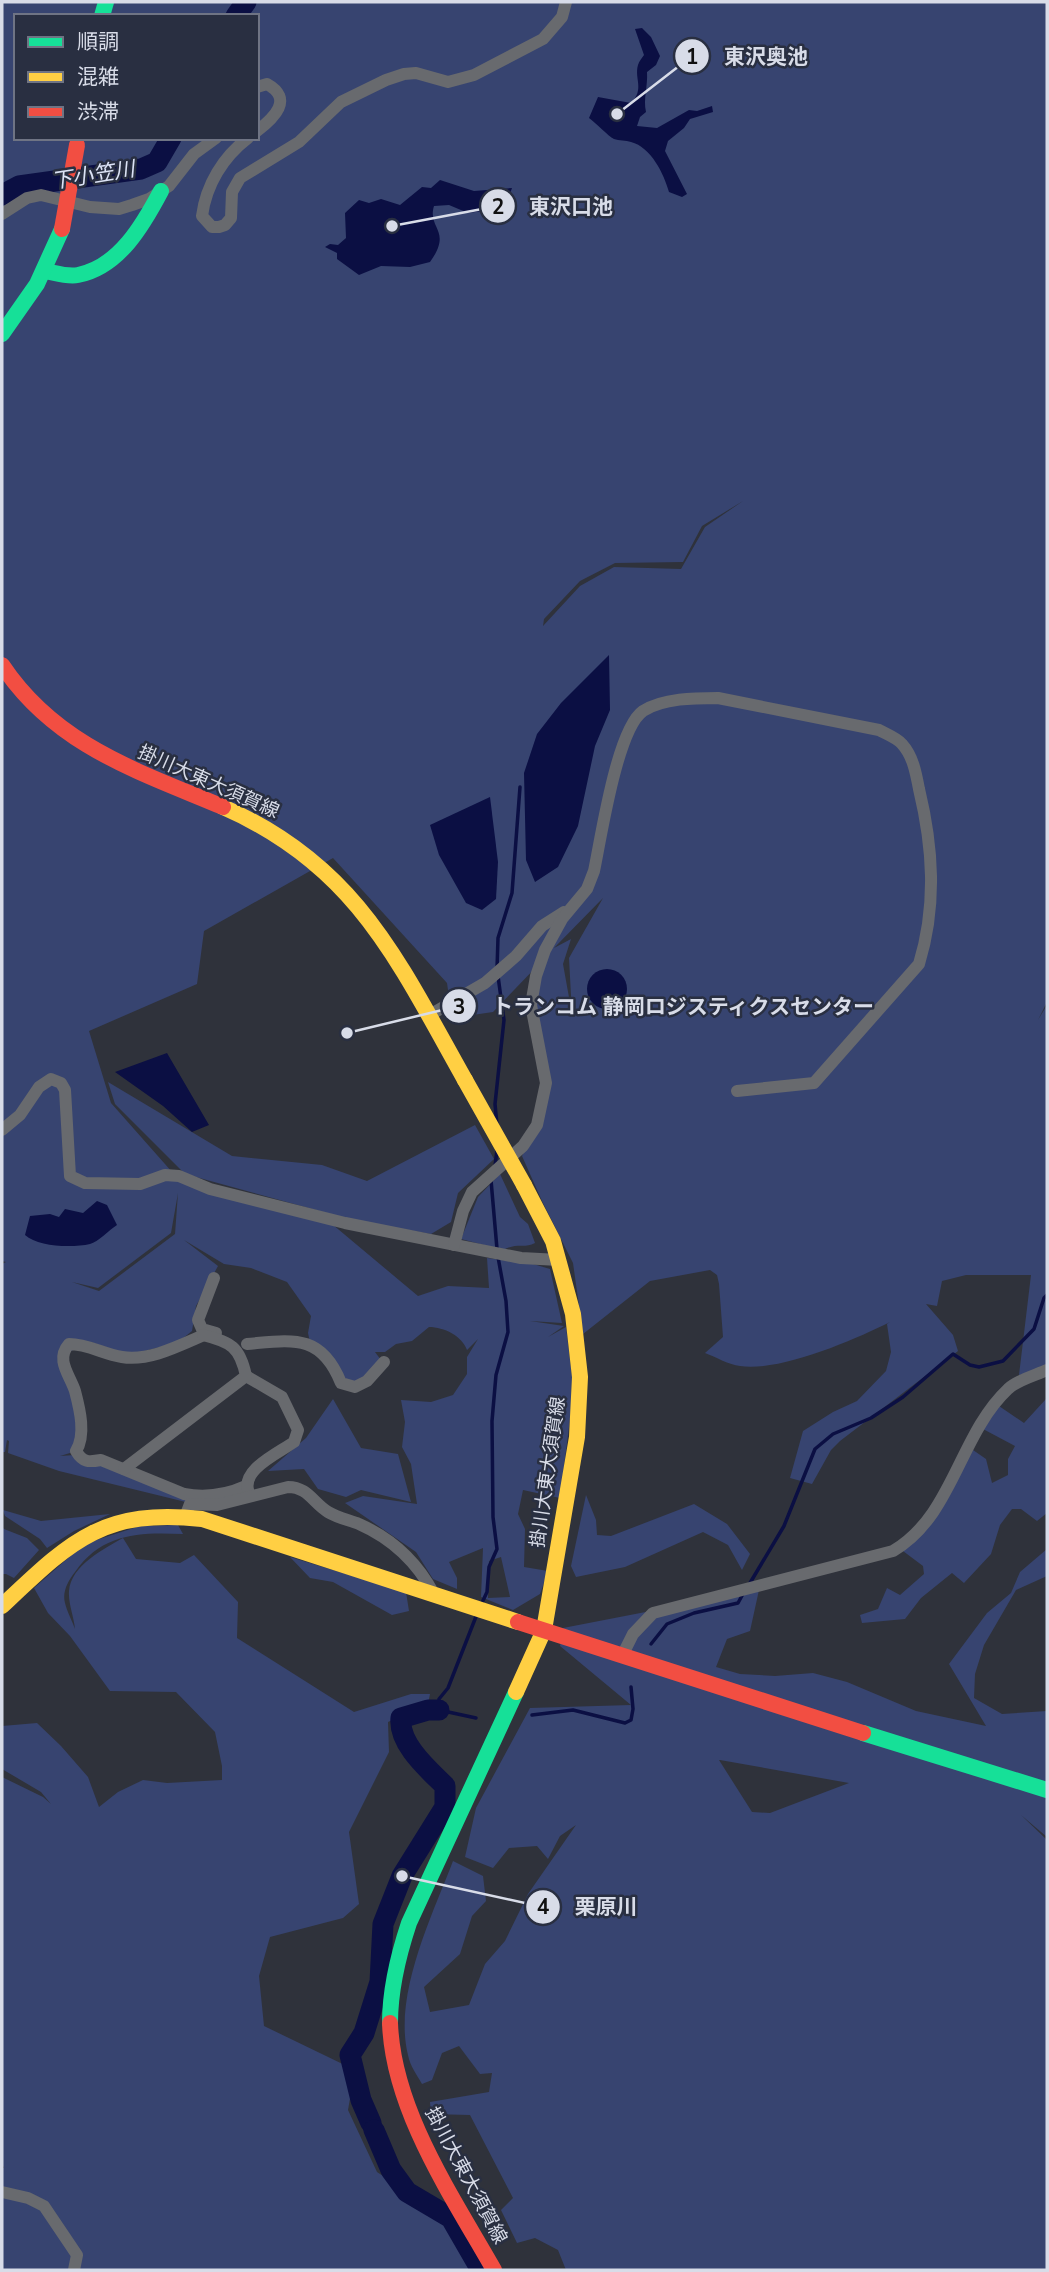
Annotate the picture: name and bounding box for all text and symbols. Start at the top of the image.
legend [14,14,259,140]
text: 順調 [77,28,119,56]
callout: 東沢奥池 [675,35,822,77]
text: 1 [686,43,698,71]
text: 東沢奥池 [724,43,808,71]
text: 混雑 [77,63,119,91]
text: 渋滞 [77,98,119,126]
water label: 下小笠川 [49,154,139,195]
callout: 東沢口池 [480,185,627,227]
text: 2 [492,193,504,221]
text: 東沢口池 [529,193,613,221]
street label: 掛川大東大須賀線 [134,739,283,825]
callout: トランコム 静岡ロジスティクスセンター [442,985,888,1027]
text: 3 [453,993,465,1021]
text: トランコム 静岡ロジスティクスセンター [492,993,874,1021]
street label: 掛川大東大須賀線 [525,1395,571,1549]
callout: 栗原川 [526,1886,652,1928]
text: 4 [537,1893,550,1921]
text: 栗原川 [575,1893,638,1921]
street label: 掛川大東大須賀線 [419,2102,513,2249]

